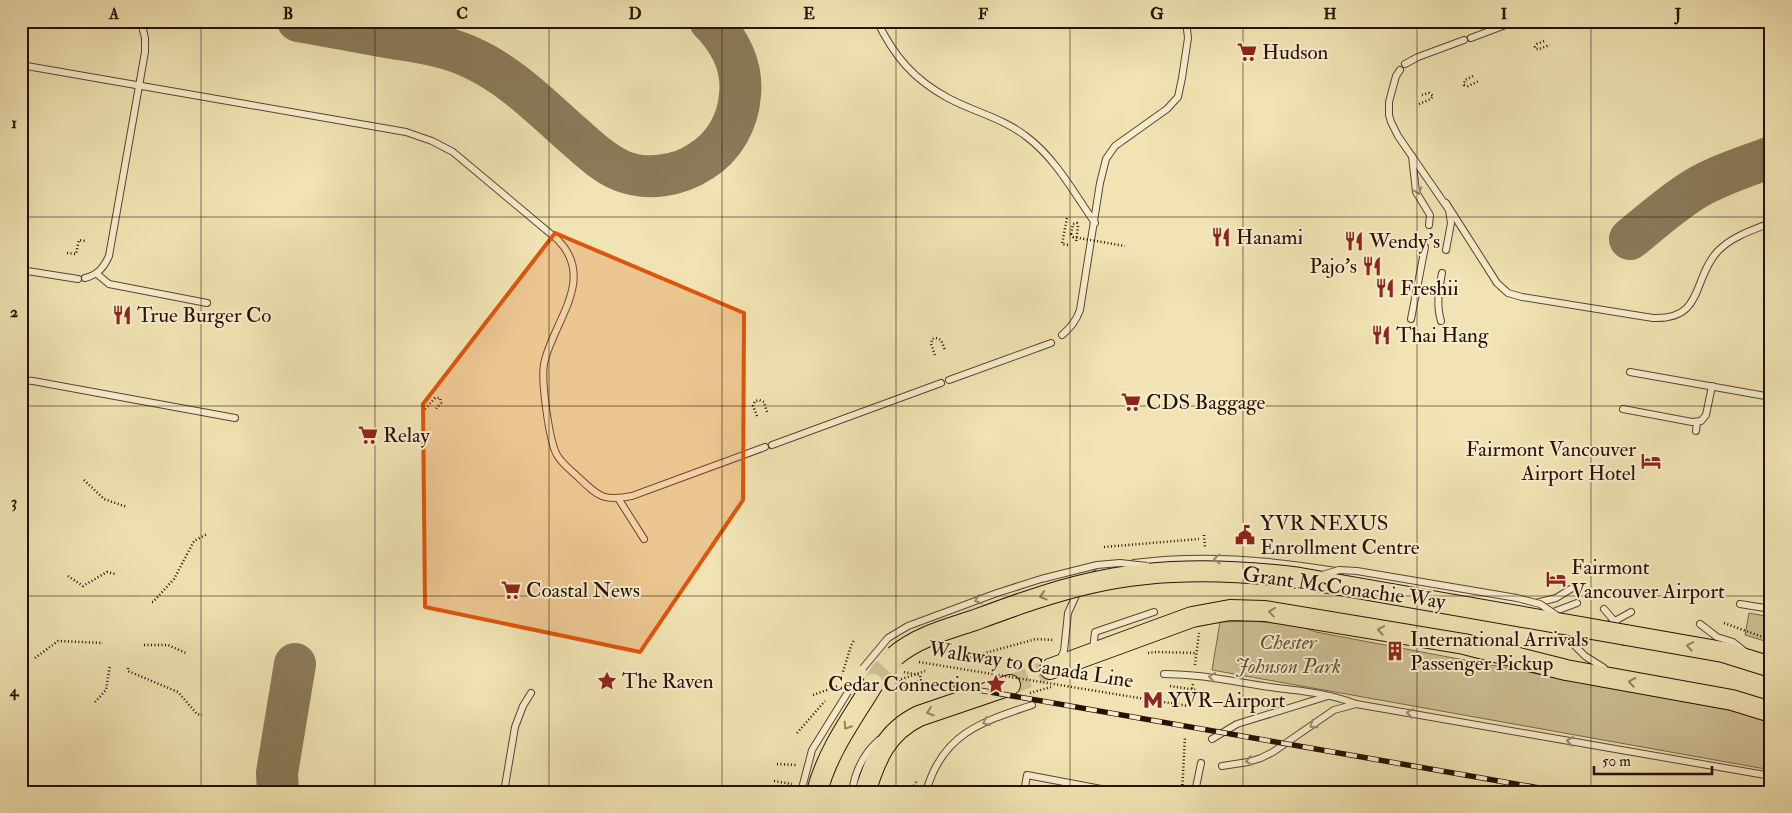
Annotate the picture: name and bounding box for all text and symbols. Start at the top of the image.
text: A [108,4,120,24]
text: B [283,4,293,24]
text: C [456,4,468,24]
text: D [628,4,642,24]
text: E [803,4,815,24]
text: F [978,4,988,24]
text: G [1150,4,1164,24]
text: H [1323,4,1337,24]
text: I [1501,4,1508,24]
text: J [1674,4,1682,25]
place label: Hudson [1262,39,1329,66]
supermarket icon: Hudson [1236,41,1258,63]
text: 1 [11,113,17,133]
one-way arrow [1412,186,1422,195]
place label: Hanami [1236,224,1304,251]
restaurant icon: Hanami [1210,226,1232,248]
place label: Wendy's [1368,228,1440,255]
restaurant icon: Wendy's [1343,230,1365,252]
place label: Pajo’s [1309,253,1357,280]
restaurant icon: Pajo’s [1361,255,1383,277]
place label: Freshii [1400,275,1459,302]
restaurant icon: Freshii [1374,277,1396,299]
text: 2 [10,302,18,322]
place label: True Burger Co [137,302,271,329]
restaurant icon: True Burger Co [111,304,133,326]
place label: Thai Hang [1396,322,1489,349]
restaurant icon: Thai Hang [1370,324,1392,346]
place label: CDS Baggage [1146,389,1266,416]
supermarket icon: CDS Baggage [1120,391,1142,413]
place label: Relay [383,422,430,449]
supermarket icon: Relay [357,424,379,446]
place label: Fairmont Vancouver Airport Hotel [1466,436,1637,487]
hotel icon: Fairmont Vancouver Airport Hotel [1640,450,1662,472]
text: 3 [11,492,17,512]
place label: YVR NEXUS Enrollment Centre [1260,510,1420,561]
public building icon: YVR NEXUS Enrollment Centre [1234,524,1256,546]
one-way arrow [1213,554,1221,564]
place label: Fairmont Vancouver Airport [1571,554,1725,605]
street label: Grant McConachie Way [1241,560,1448,616]
hotel icon: Fairmont Vancouver Airport [1545,568,1567,590]
place label: Coastal News [526,577,640,604]
supermarket icon: Coastal News [500,579,522,601]
one-way arrow [1039,591,1048,601]
one-way arrow [974,594,983,604]
one-way arrow [1268,607,1276,618]
one-way arrow [1377,625,1386,635]
place label: International Arrivals Passenger Pickup [1410,626,1588,677]
park label: Chester Johnson Park [1235,629,1341,680]
street label: Walkway to Canada Line [926,635,1135,695]
building icon: International Arrivals Passenger Pickup [1384,640,1406,662]
one-way arrow [1685,642,1694,652]
place label: The Raven [622,668,714,695]
place icon: The Raven [596,670,618,692]
place label: Cedar Connection [828,671,981,698]
one-way arrow [1207,672,1215,683]
place icon: Cedar Connection [985,673,1007,695]
one-way arrow [1628,677,1637,688]
text: 4 [9,681,20,701]
place label: YVR–Airport [1168,687,1286,714]
metro station icon: YVR–Airport [1142,689,1164,711]
one-way arrow [927,706,935,716]
one-way arrow [1405,709,1414,719]
one-way arrow [982,715,991,726]
one-way arrow [1310,718,1319,728]
one-way arrow [844,720,854,729]
one-way arrow [1565,737,1574,747]
scale bar [1594,743,1712,775]
text: 50 m [1602,752,1631,771]
one-way arrow [1244,755,1253,766]

